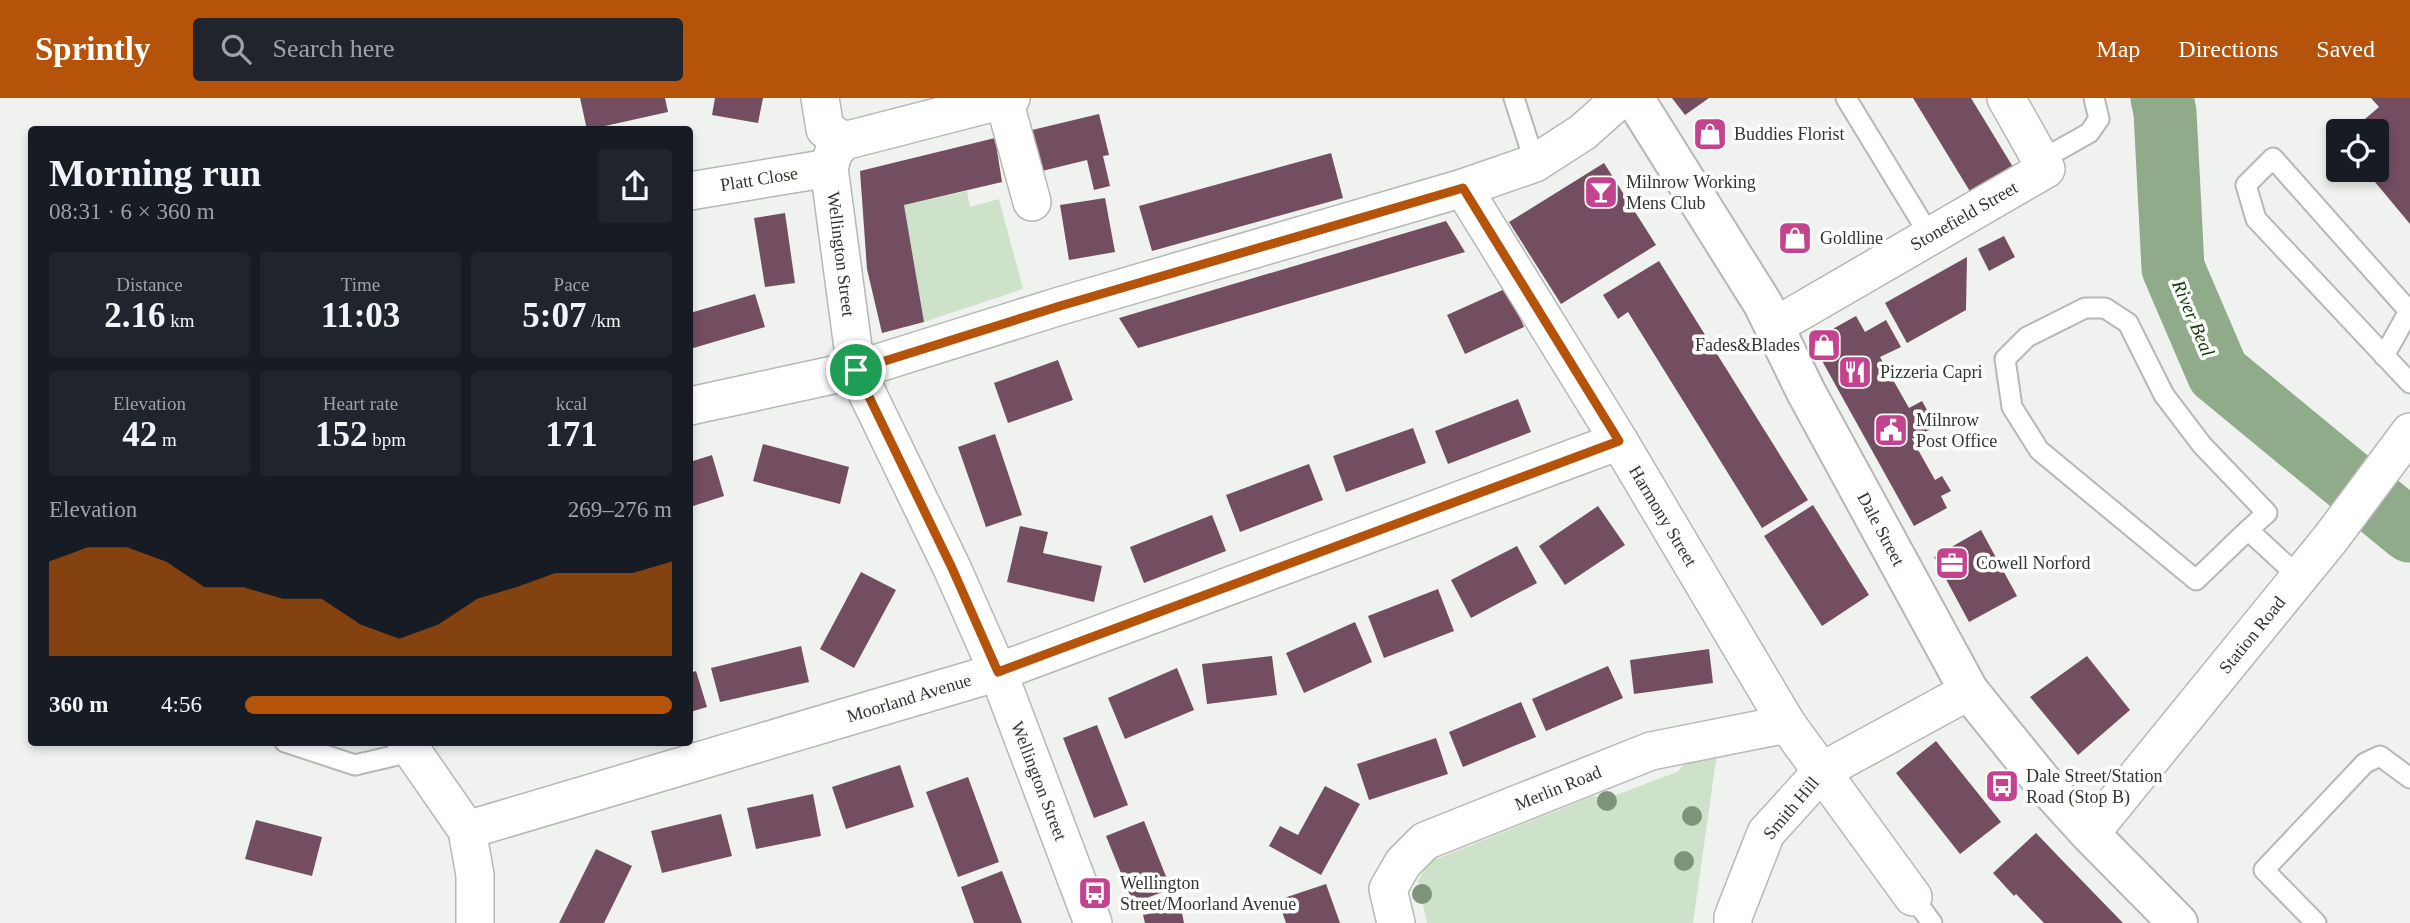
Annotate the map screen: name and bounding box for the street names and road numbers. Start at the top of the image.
street label: Platt Close [719,163,799,195]
street label: Stonefield Street [1907,177,2021,255]
street label: Wellington Street [823,190,859,318]
street label: Harmony Street [1625,462,1701,570]
street label: Dale Street [1853,489,1909,569]
street label: Station Road [2215,592,2289,678]
street label: Moorland Avenue [844,670,974,726]
street label: Wellington Street [1007,719,1071,843]
street label: Merlin Road [1512,762,1604,814]
street label: Smith Hill [1759,773,1823,843]

